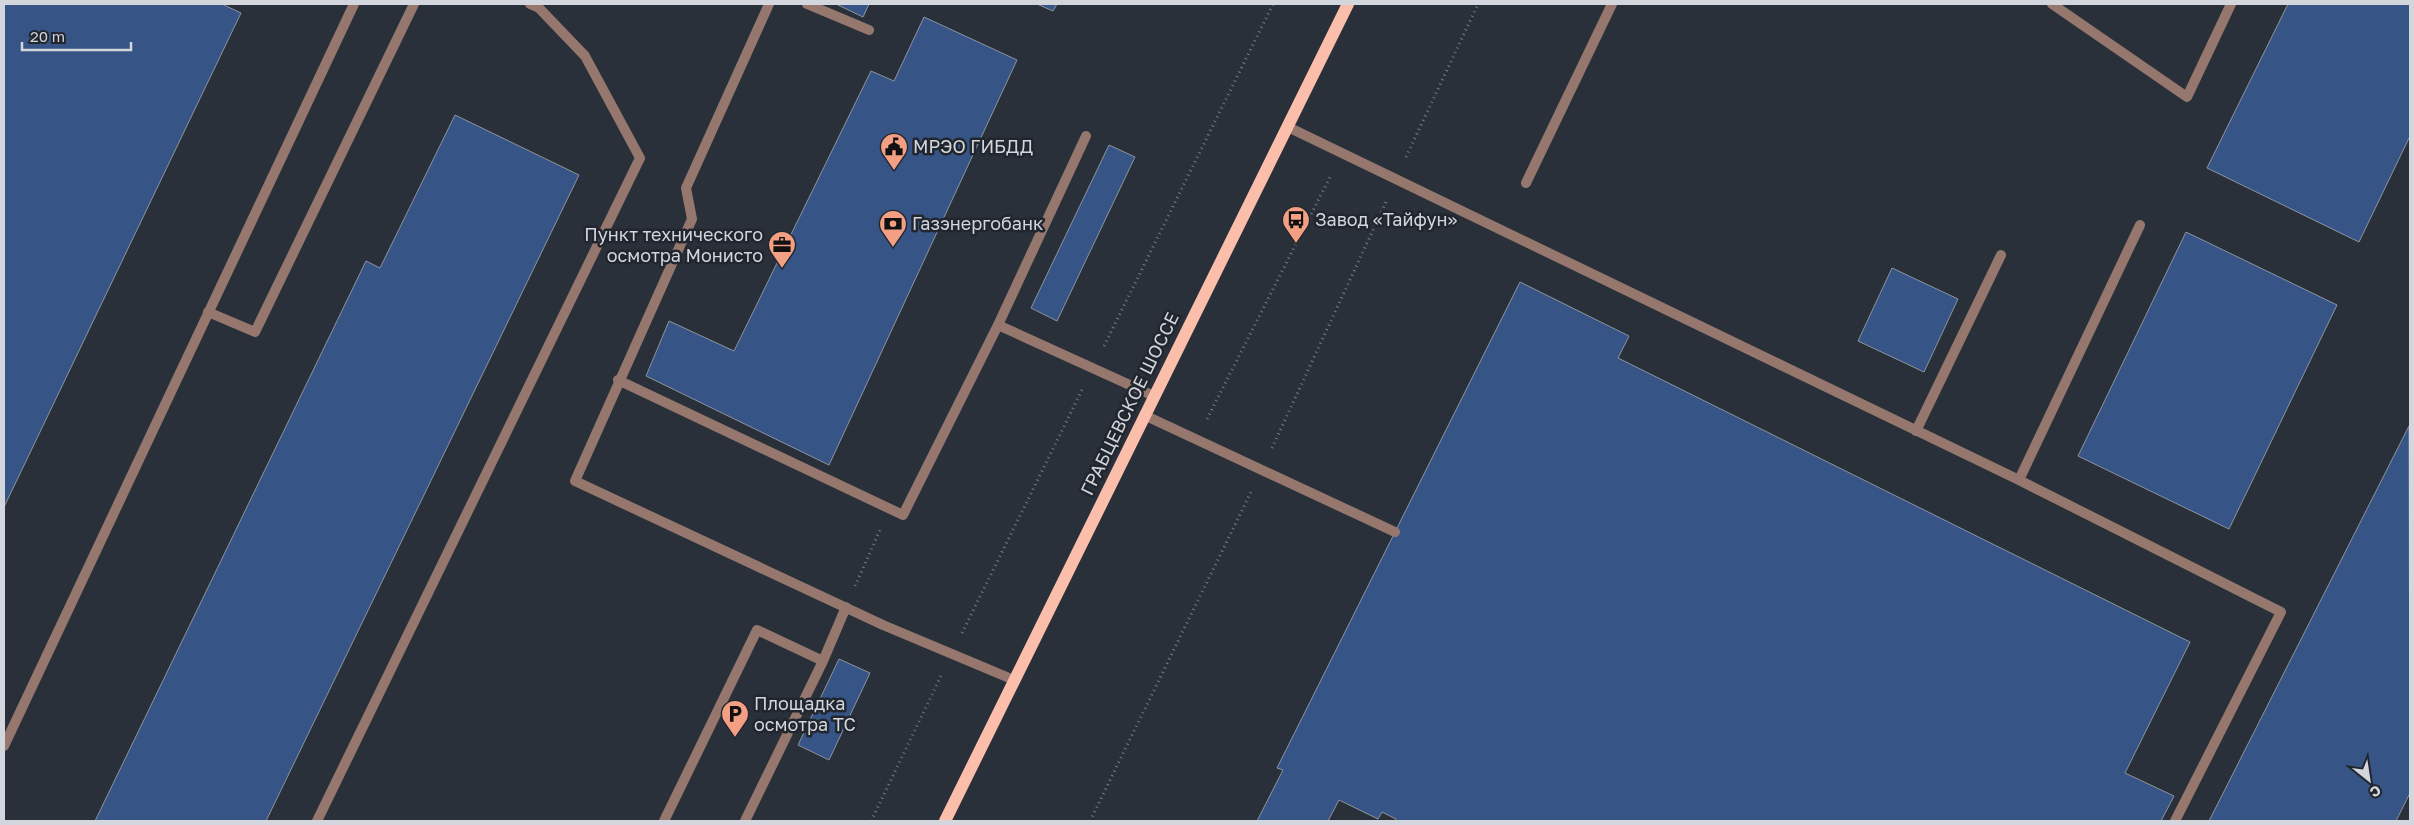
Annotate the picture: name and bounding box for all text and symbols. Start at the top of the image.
scale bar [22,20,131,52]
text: 20 m [30,27,65,45]
public building icon: МРЭО ГИБДД [879,132,909,171]
place label: МРЭО ГИБДД [913,135,1033,157]
bus stop icon: Завод «Тайфун» [1281,205,1311,244]
place label: Завод «Тайфун» [1315,208,1457,230]
bank icon: Газэнергобанк [878,209,908,248]
place label: Газэнергобанк [912,212,1043,234]
place label: Пункт технического осмотра Монисто [584,223,763,266]
office icon: Пункт технического осмотра Монисто [767,230,797,269]
street label: ГРАБЦЕВСКОЕ ШОССЕ [1075,309,1183,499]
place label: Площадка осмотра ТС [754,692,856,735]
parking icon: Площадка осмотра ТС [720,699,750,738]
north arrow [2344,755,2394,805]
text: С [2367,782,2384,802]

